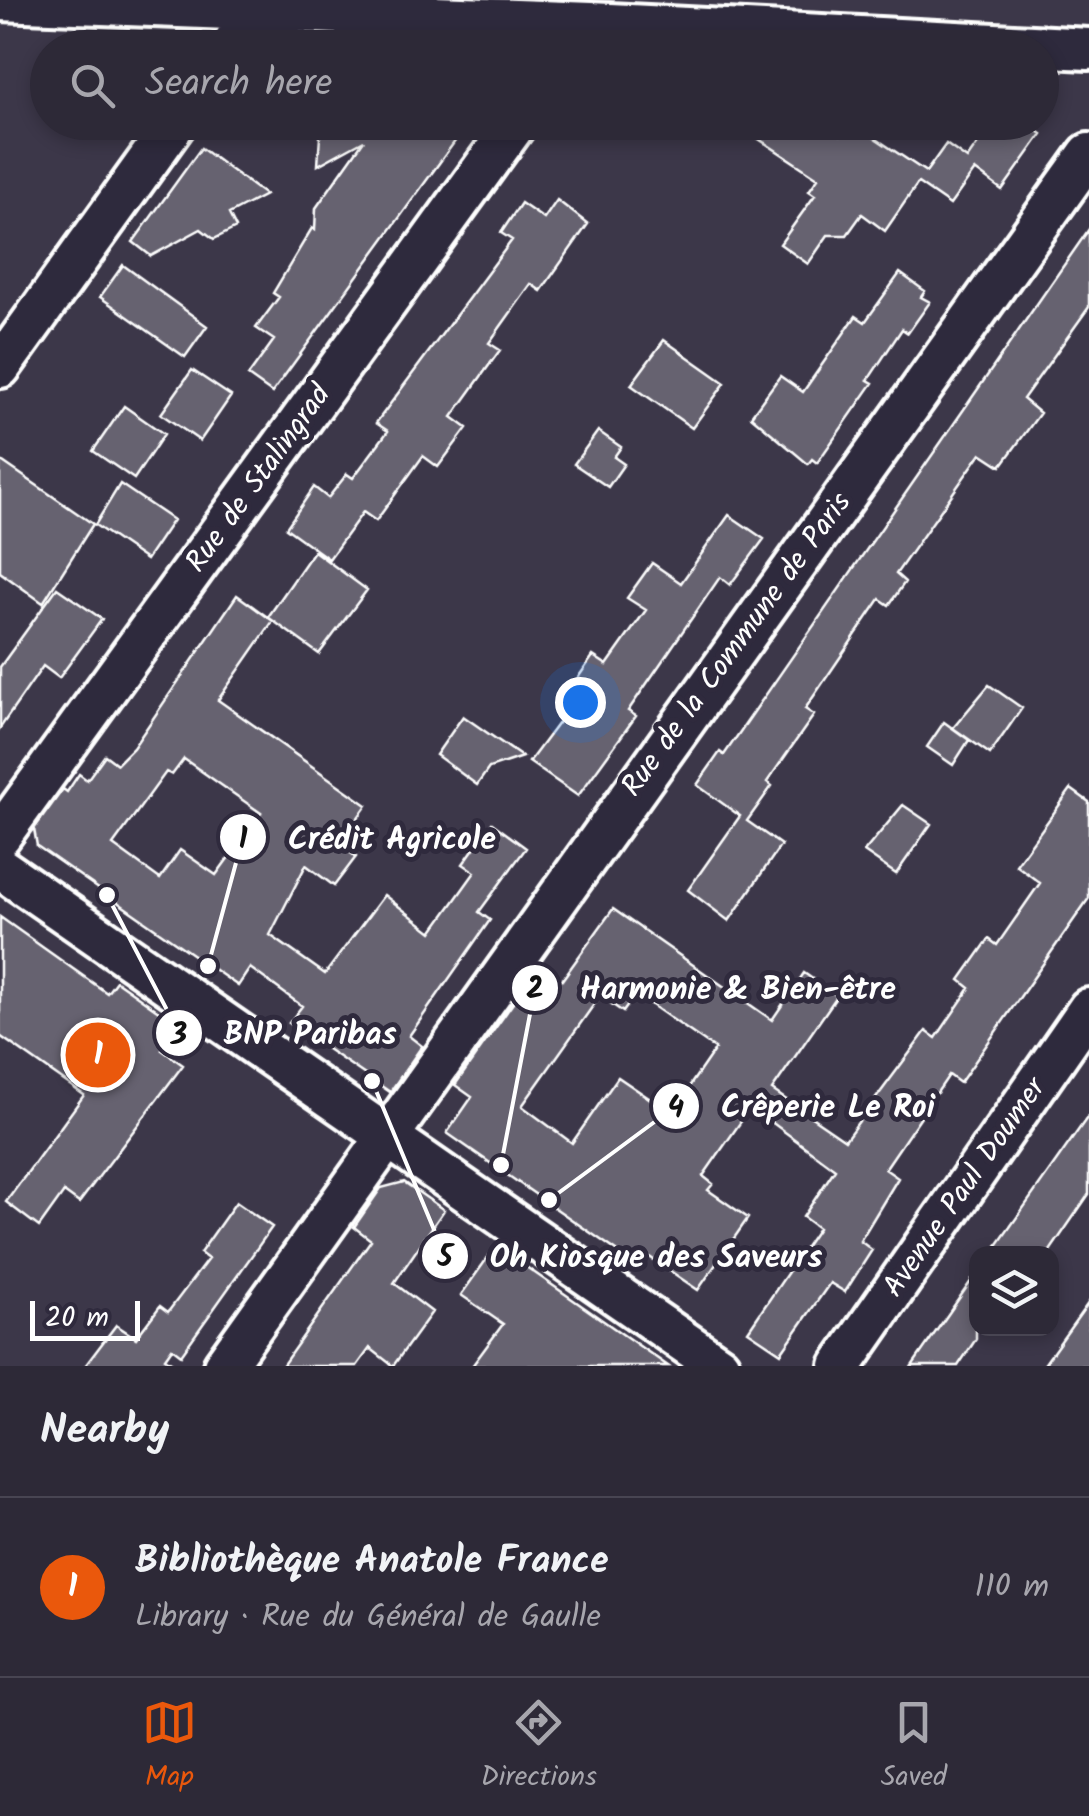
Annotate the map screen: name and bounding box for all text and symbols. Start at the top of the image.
search box [30,30,1059,140]
text: Search here [145,55,332,115]
icon: search [65,58,120,113]
street label: Rue de Stalingrad [174,374,345,583]
street label: Rue de la Commune de Paris [610,482,865,808]
your location [555,677,606,728]
callout: Crédit Agricole [218,806,516,868]
text: Crédit Agricole [288,815,496,866]
text: 1 [238,816,248,864]
callout: Harmonie & Bien-être [510,957,916,1019]
text: Harmonie & Bien-être [580,965,896,1016]
text: 2 [526,966,544,1014]
callout: BNP Paribas [154,1002,417,1064]
text: BNP Paribas [223,1010,397,1061]
text: 3 [170,1012,187,1060]
pin: 1 [66,1018,130,1092]
street label: Avenue Paul Doumer [871,1066,1060,1308]
callout: Crêperie Le Roi [651,1075,956,1137]
text: Crêperie Le Roi [721,1083,936,1134]
text: 4 [668,1085,684,1133]
callout: Oh Kiosque des Saveurs [420,1225,842,1287]
text: Oh Kiosque des Saveurs [490,1233,822,1284]
text: 5 [436,1234,455,1282]
map controls [969,1246,1059,1336]
button: layers [969,1246,1059,1336]
scale bar [30,1296,140,1340]
text: 20 m [45,1296,109,1341]
text: Nearby [40,1398,169,1465]
text: Bibliothèque Anatole France [135,1532,609,1592]
text: 1 [68,1562,77,1613]
text: 110 m [975,1562,1049,1613]
text: Library · Rue du Général de Gaulle [135,1592,601,1643]
tab: Map [142,1695,197,1800]
tab: Directions [481,1695,597,1800]
tab: Saved [881,1695,947,1800]

